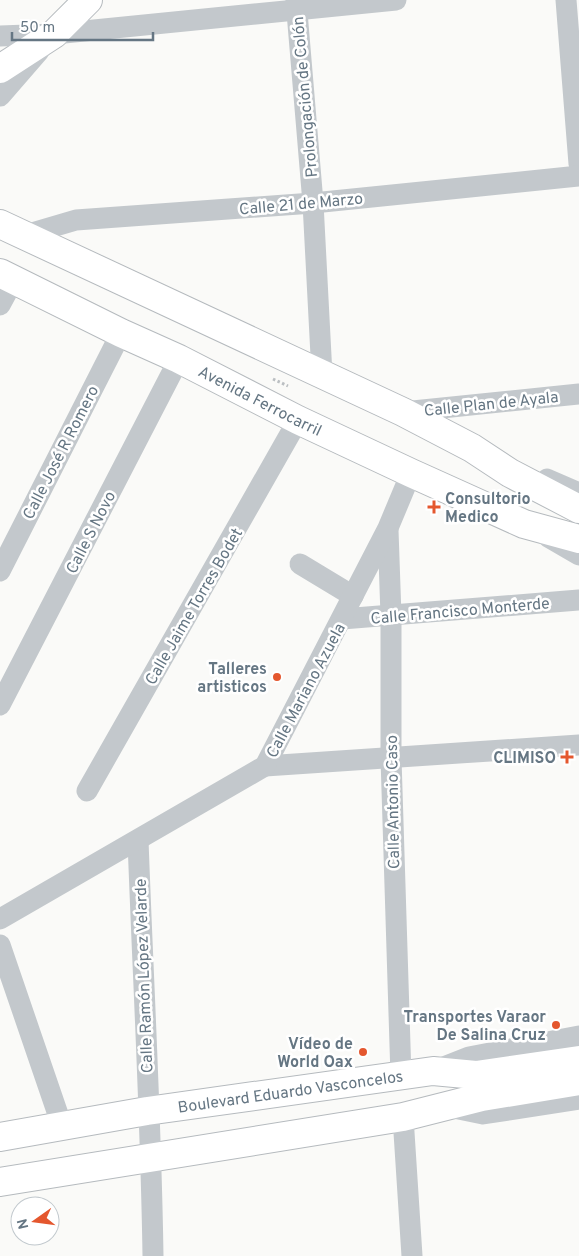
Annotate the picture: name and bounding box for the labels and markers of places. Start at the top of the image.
place label: Consultorio Medico [445,490,531,528]
marker: Consultorio Medico [427,500,441,514]
place label: Talleres artisticos [197,660,267,698]
marker: Talleres artisticos [271,671,283,683]
place label: CLIMISO [493,749,556,769]
marker: CLIMISO [560,750,574,764]
place label: Transportes Varaor De Salina Cruz [404,1008,546,1046]
marker: Transportes Varaor De Salina Cruz [550,1019,562,1031]
place label: Vídeo de World Oax [277,1035,353,1073]
marker: Vídeo de World Oax [357,1046,369,1058]

